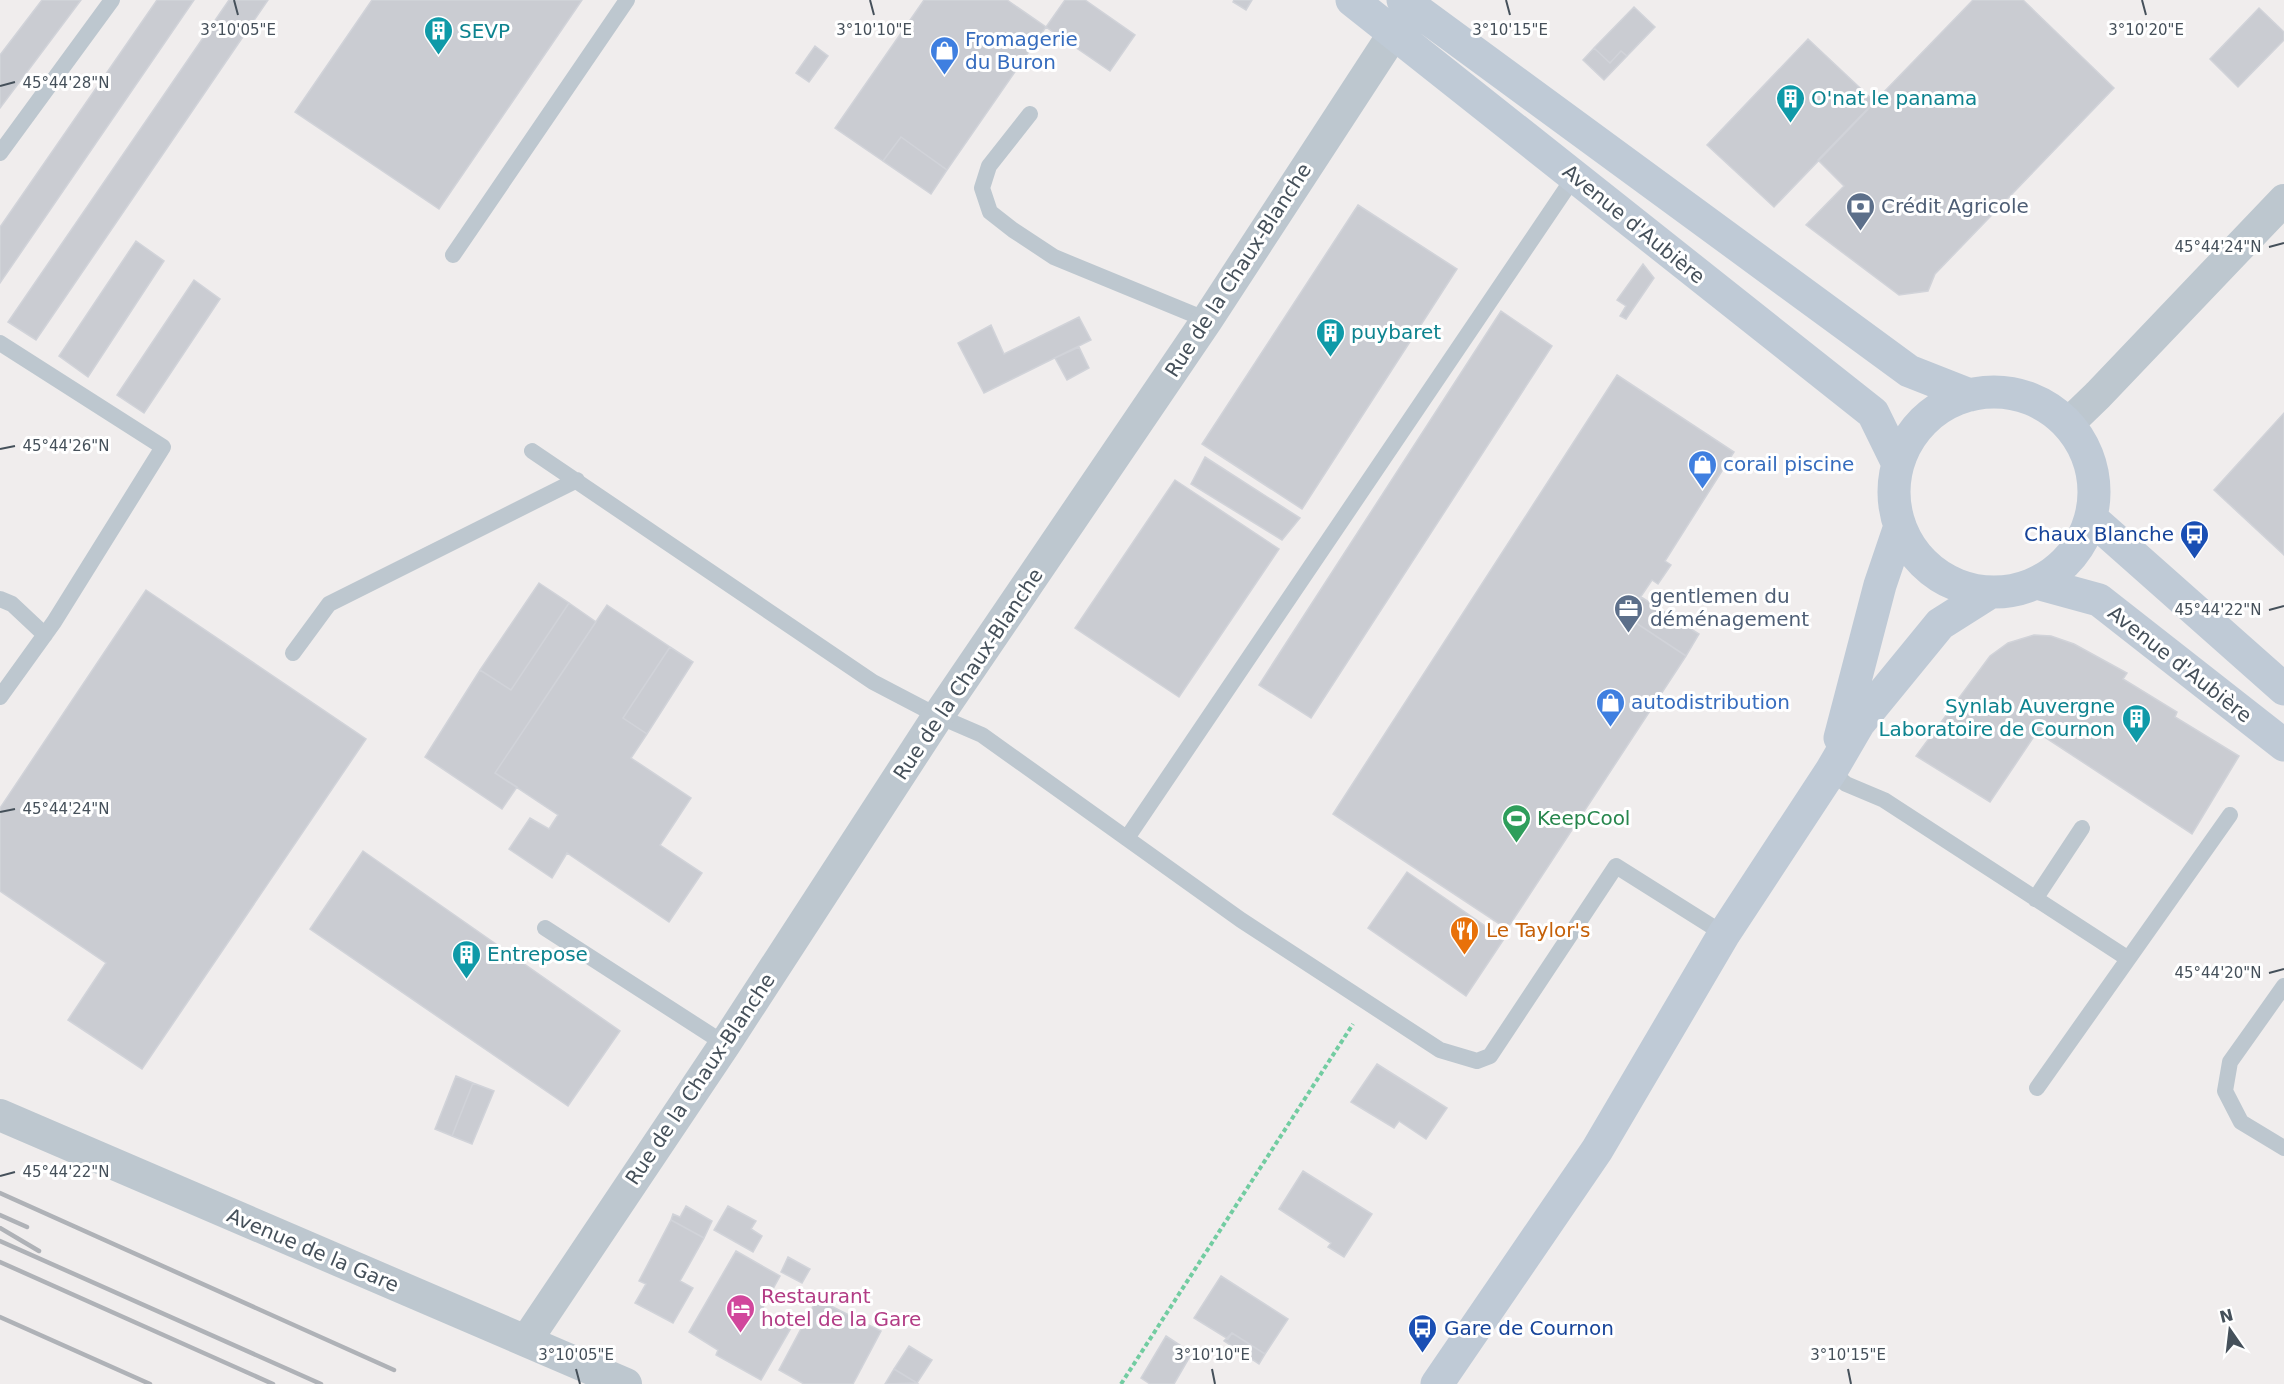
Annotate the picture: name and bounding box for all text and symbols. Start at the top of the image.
building icon: SEVP [422,15,454,57]
place label: SEVP [459,19,510,43]
text: 3°10'05"E [200,21,276,39]
text: 3°10'10"E [836,21,912,39]
text: 3°10'15"E [1472,21,1548,39]
text: 3°10'20"E [2108,21,2184,39]
place label: Fromagerie du Buron [965,27,1078,74]
shop icon: Fromagerie du Buron [928,34,960,76]
text: 45°44'28"N [22,74,110,92]
building icon: O'nat le panama [1774,82,1806,124]
place label: O'nat le panama [1811,86,1977,110]
street label: Rue de la Chaux-Blanche [1160,159,1316,381]
street label: Avenue d'Aubière [1558,159,1710,289]
bank icon: Crédit Agricole [1844,190,1876,232]
place label: Crédit Agricole [1881,194,2029,218]
text: 45°44'24"N [2174,238,2262,256]
building icon: puybaret [1314,316,1346,358]
place label: puybaret [1351,320,1441,344]
text: 45°44'26"N [22,437,110,455]
shop icon: corail piscine [1686,448,1718,490]
place label: corail piscine [1723,452,1854,476]
bus stop icon: Chaux Blanche [2179,518,2211,560]
place label: Chaux Blanche [2024,522,2174,546]
street label: Rue de la Chaux-Blanche [888,564,1048,784]
place label: gentlemen du déménagement [1650,584,1809,631]
office icon: gentlemen du déménagement [1613,592,1645,634]
street label: Avenue d'Aubière [2103,600,2257,728]
text: 45°44'22"N [2174,601,2262,619]
shop icon: autodistribution [1594,686,1626,728]
place label: autodistribution [1631,690,1790,714]
place label: Synlab Auvergne Laboratoire de Cournon [1878,694,2115,741]
building icon: Synlab Auvergne Laboratoire de Cournon [2120,702,2152,744]
text: 45°44'24"N [22,800,110,818]
sports icon: KeepCool [1500,802,1532,844]
place label: KeepCool [1537,806,1630,830]
restaurant icon: Le Taylor's [1449,914,1481,956]
place label: Le Taylor's [1486,918,1590,942]
building icon: Entrepose [450,938,482,980]
place label: Entrepose [487,942,588,966]
text: 45°44'20"N [2174,964,2262,982]
street label: Rue de la Chaux-Blanche [620,969,780,1189]
text: 45°44'22"N [22,1163,110,1181]
street label: Avenue de la Gare [224,1203,402,1297]
place label: Restaurant hotel de la Gare [761,1284,921,1331]
hotel icon: Restaurant hotel de la Gare [724,1292,756,1334]
north arrow [2200,1300,2260,1360]
text: N [2218,1305,2235,1327]
bus stop icon: Gare de Cournon [1407,1312,1439,1354]
place label: Gare de Cournon [1444,1316,1614,1340]
text: 3°10'05"E [538,1346,614,1364]
text: 3°10'10"E [1174,1346,1250,1364]
text: 3°10'15"E [1810,1346,1886,1364]

